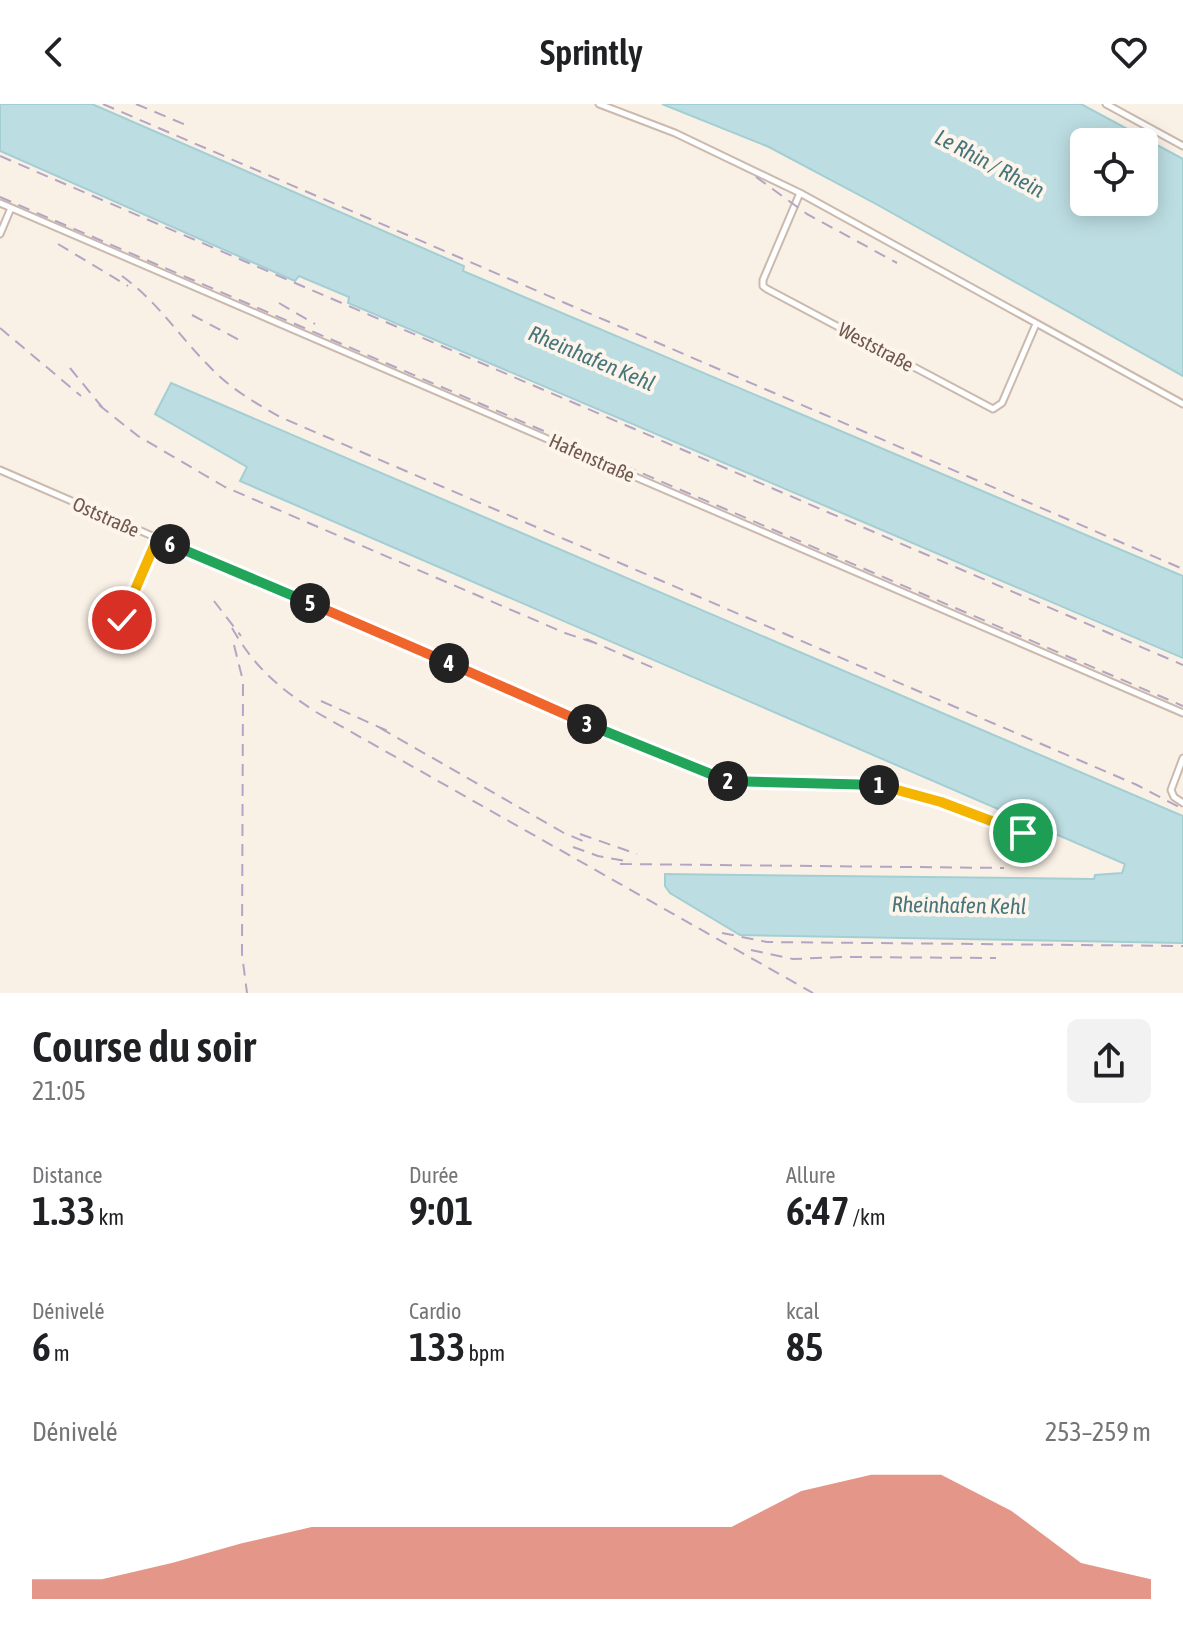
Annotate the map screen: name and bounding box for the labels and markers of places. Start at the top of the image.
pin: 6 [150,524,190,564]
pin: 5 [290,583,330,623]
pin [88,586,156,654]
pin: 4 [429,643,469,683]
pin: 3 [567,704,607,744]
pin: 2 [708,761,748,801]
pin: 1 [859,765,899,805]
pin [989,799,1057,867]

